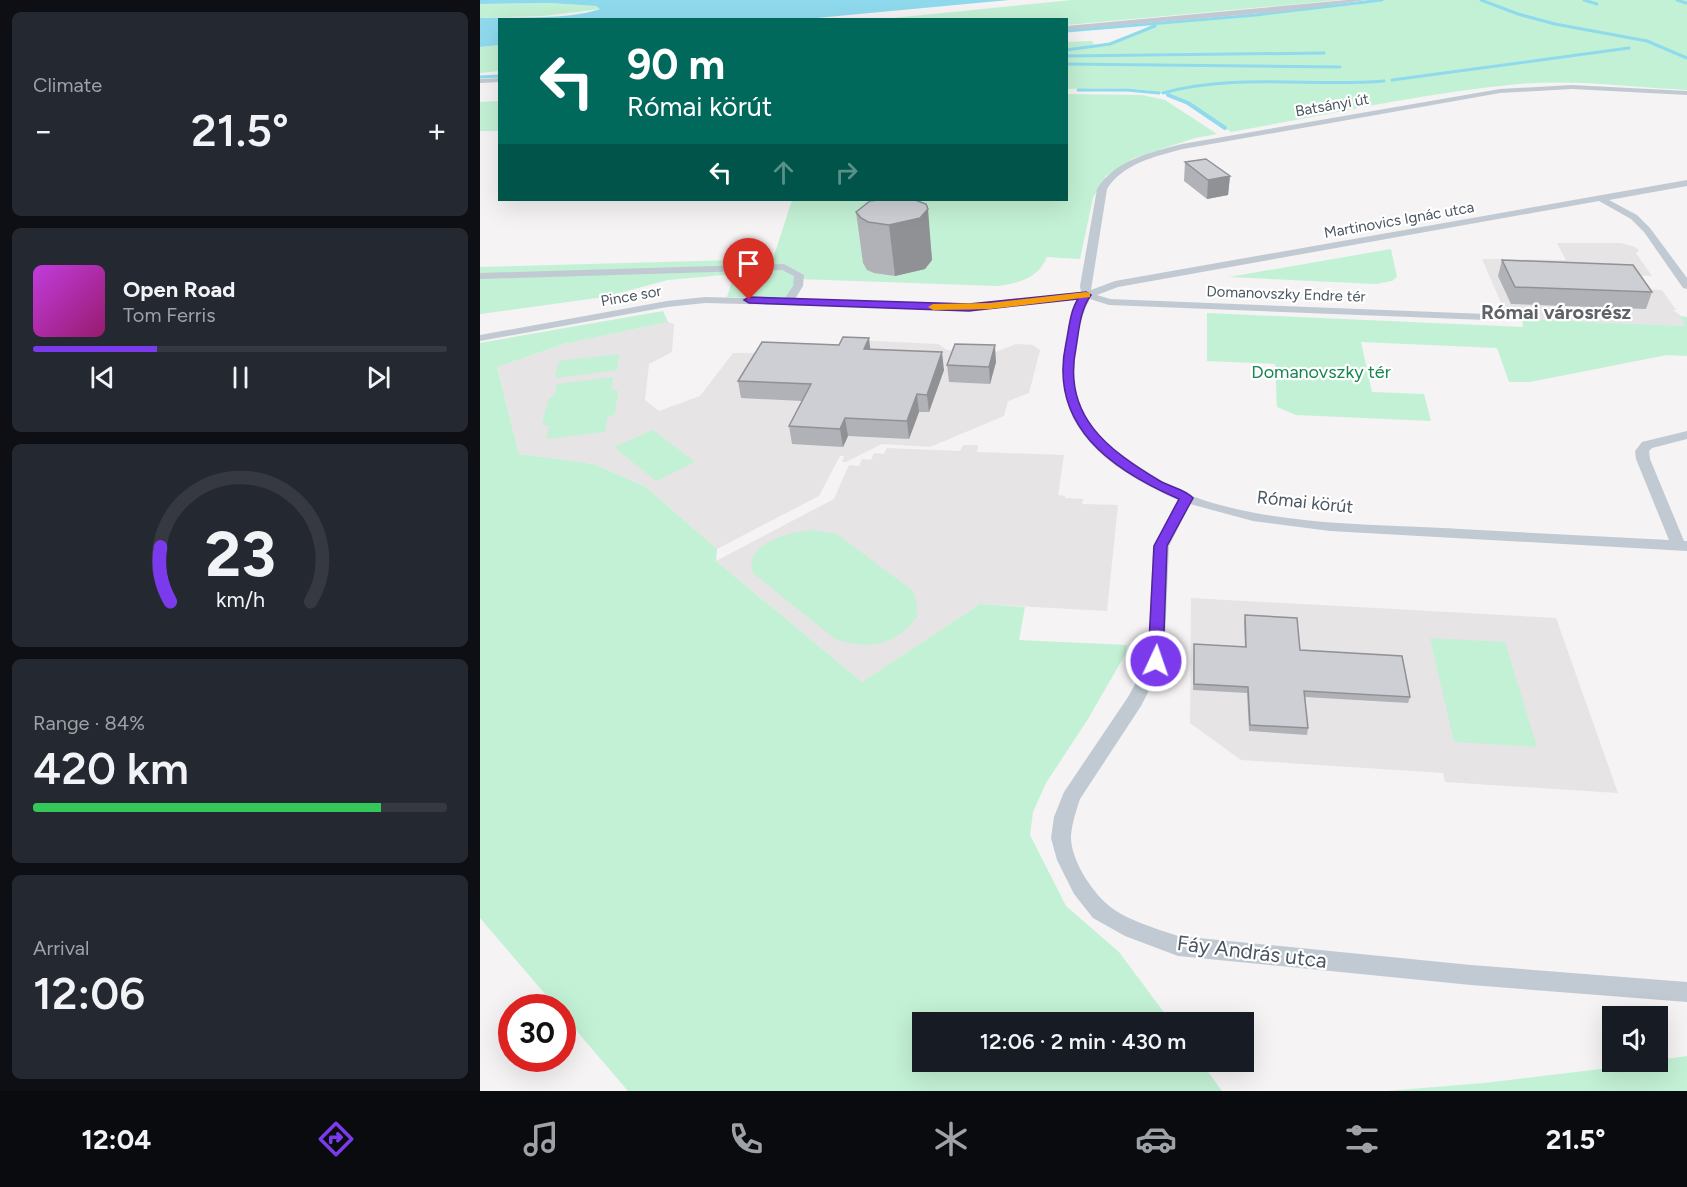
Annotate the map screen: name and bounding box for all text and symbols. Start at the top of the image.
text: 90 m [627,39,725,90]
icon: left [528,42,606,120]
text: Climate [33,73,102,97]
text: Római körút [627,90,772,123]
street label: Batsányi út [1294,90,1371,120]
text: 21.5° [191,103,289,157]
text: − [33,111,54,150]
text: + [426,111,447,150]
icon: left [704,156,737,189]
icon: ahead [767,156,800,189]
icon: right [830,156,863,189]
street label: Martinovics Ignác utca [1323,198,1475,242]
pin [723,238,774,300]
icon: arrive [732,247,765,280]
text: Open Road [123,276,235,303]
street label: Pince sor [599,282,663,310]
street label: Domanovszky Endre tér [1206,282,1366,306]
district label: Római városrész [1481,300,1631,324]
text: Tom Ferris [123,303,216,327]
icon: previous [86,361,119,394]
icon: pause [224,361,257,394]
icon: next [362,361,395,394]
park label: Domanovszky tér [1251,361,1391,383]
street label: Római körút [1256,486,1354,518]
text: 23 [205,518,275,593]
text: km/h [216,588,264,613]
position arrow [1124,629,1188,693]
text: Range · 84% [33,711,145,735]
text: 420 km [33,741,189,795]
street label: Fáy András utca [1176,930,1328,973]
text: Arrival [33,936,89,960]
text: 12:06 [33,966,145,1020]
speed limit sign: 30 [498,994,576,1072]
map controls [1602,1006,1668,1072]
button: sound [1602,1006,1668,1072]
text: 12:06 · 2 min · 430 m [980,1028,1186,1055]
icon: directions [315,1118,357,1160]
icon: music [520,1118,562,1160]
icon: phone [725,1118,767,1160]
icon: climate [930,1118,972,1160]
icon: car [1135,1118,1177,1160]
icon: filters [1341,1118,1383,1160]
text: 12:04 [82,1123,151,1156]
text: 21.5° [1546,1123,1605,1156]

